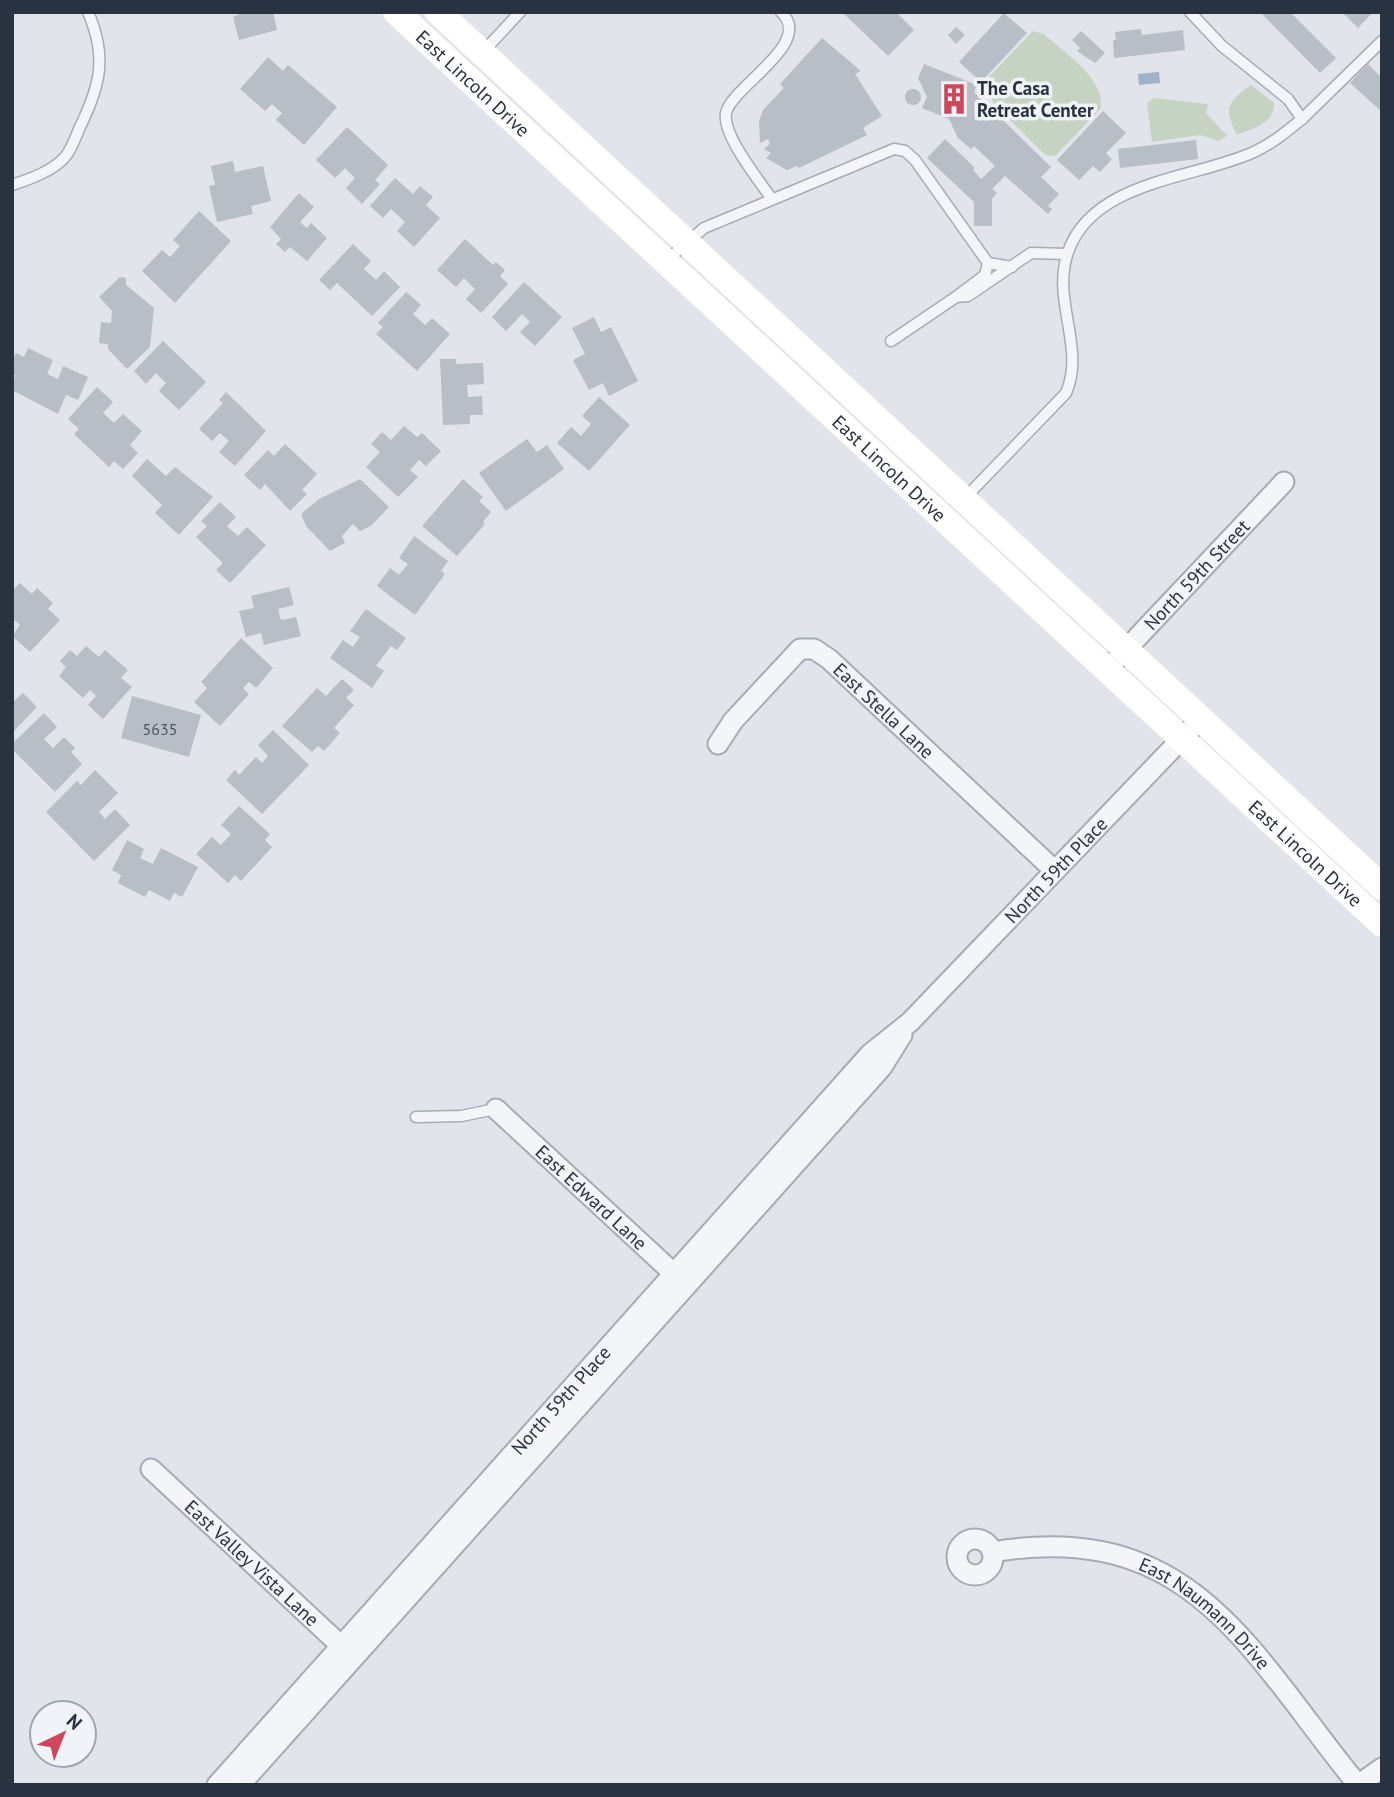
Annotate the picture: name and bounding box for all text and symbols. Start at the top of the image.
street label: East Lincoln Drive [411,25,535,142]
place label: The Casa Retreat Center [977,76,1094,122]
building icon: The Casa Retreat Center [937,82,971,116]
street label: East Lincoln Drive [827,410,951,527]
street label: North 59th Street [1139,514,1255,635]
street label: East Stella Lane [828,657,939,764]
house number: 5635 [143,719,177,739]
street label: East Lincoln Drive [1244,795,1367,912]
street label: North 59th Place [999,812,1112,928]
street label: East Edward Lane [531,1140,652,1255]
street label: North 59th Place [506,1341,616,1460]
street label: East Valley Vista Lane [180,1495,324,1631]
street label: East Naumann Drive [1135,1552,1276,1674]
north arrow [28,1699,98,1769]
text: N [62,1709,87,1735]

